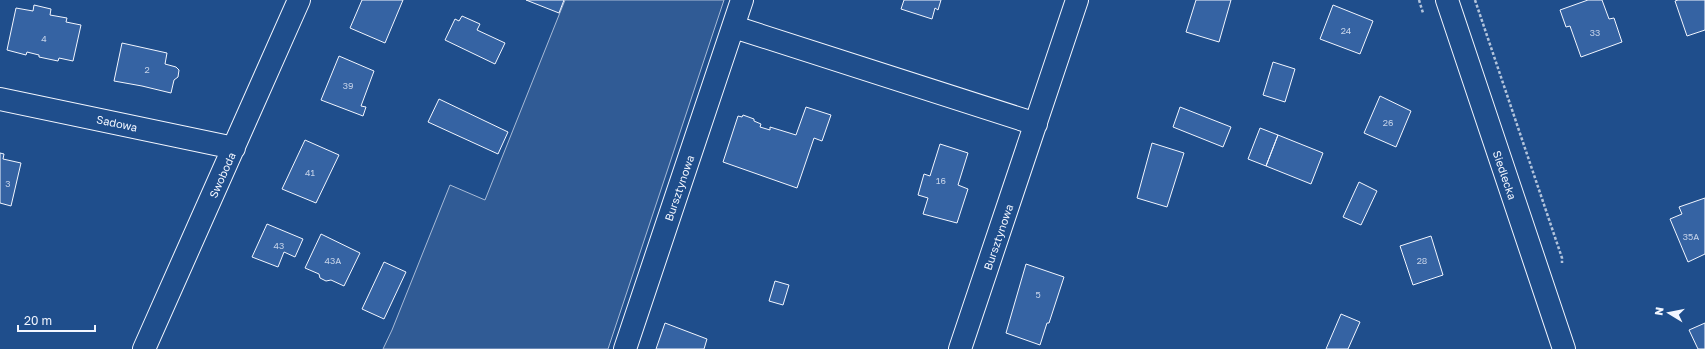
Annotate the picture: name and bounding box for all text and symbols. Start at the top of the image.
house number: 24 [1341,25,1352,36]
house number: 33 [1590,27,1600,38]
house number: 4 [41,33,47,44]
house number: 2 [144,64,150,75]
house number: 39 [343,80,353,91]
street label: Sadowa [95,112,139,134]
house number: 26 [1383,117,1393,128]
street label: Siedlecka [1491,149,1519,201]
street label: Swoboda [206,150,238,200]
street label: Bursztynowa [662,153,696,223]
house number: 41 [305,167,316,178]
house number: 16 [936,175,946,186]
house number: 3 [5,178,11,189]
street label: Bursztynowa [981,202,1015,272]
house number: 35A [1683,231,1699,242]
house number: 43 [274,240,284,251]
house number: 43A [325,255,341,266]
house number: 28 [1417,255,1427,266]
house number: 5 [1035,289,1041,300]
north arrow [1649,293,1689,333]
text: N [1652,306,1666,316]
scale bar [18,307,95,333]
text: 20 m [24,313,52,328]

